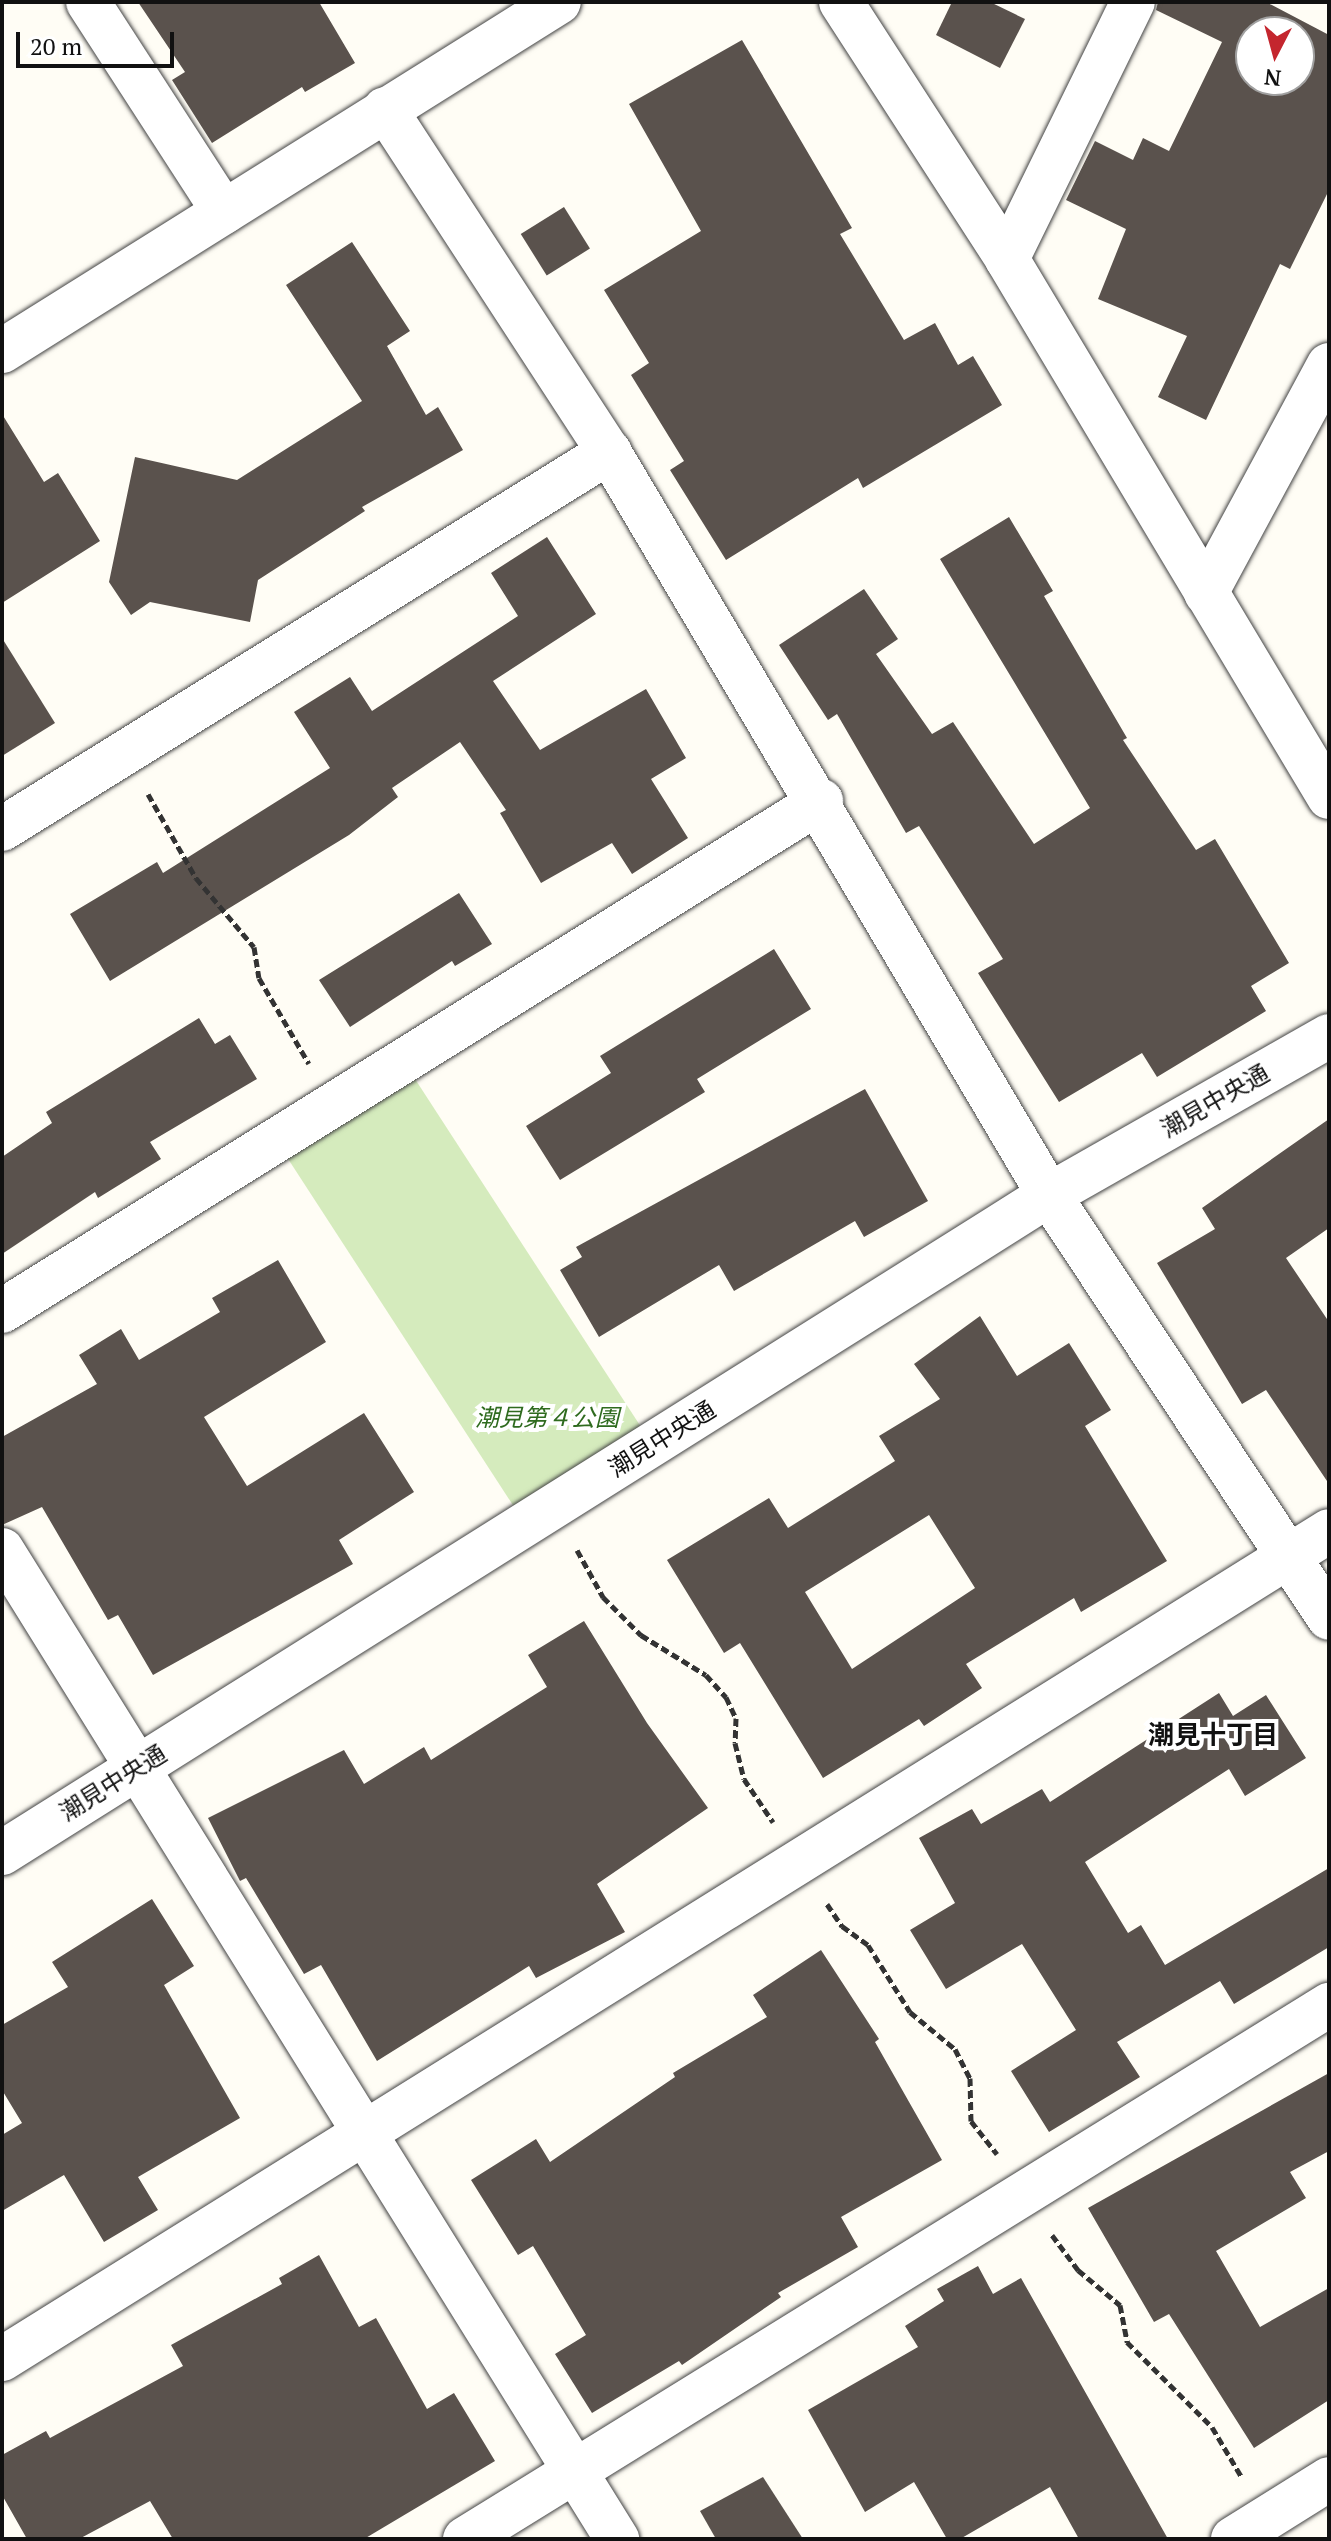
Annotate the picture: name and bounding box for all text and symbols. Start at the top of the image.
scale bar [20,16,178,66]
north arrow [1235,16,1315,96]
text: 20 m [30,30,82,62]
text: N [1263,63,1282,94]
street label: 潮見中央通 [1156,1059,1274,1143]
street label: 潮見中央通 [603,1395,721,1483]
park label: 潮見第４公園 [475,1404,619,1432]
district label: 潮見十丁目 [1148,1719,1278,1751]
street label: 潮見中央通 [54,1739,172,1827]

